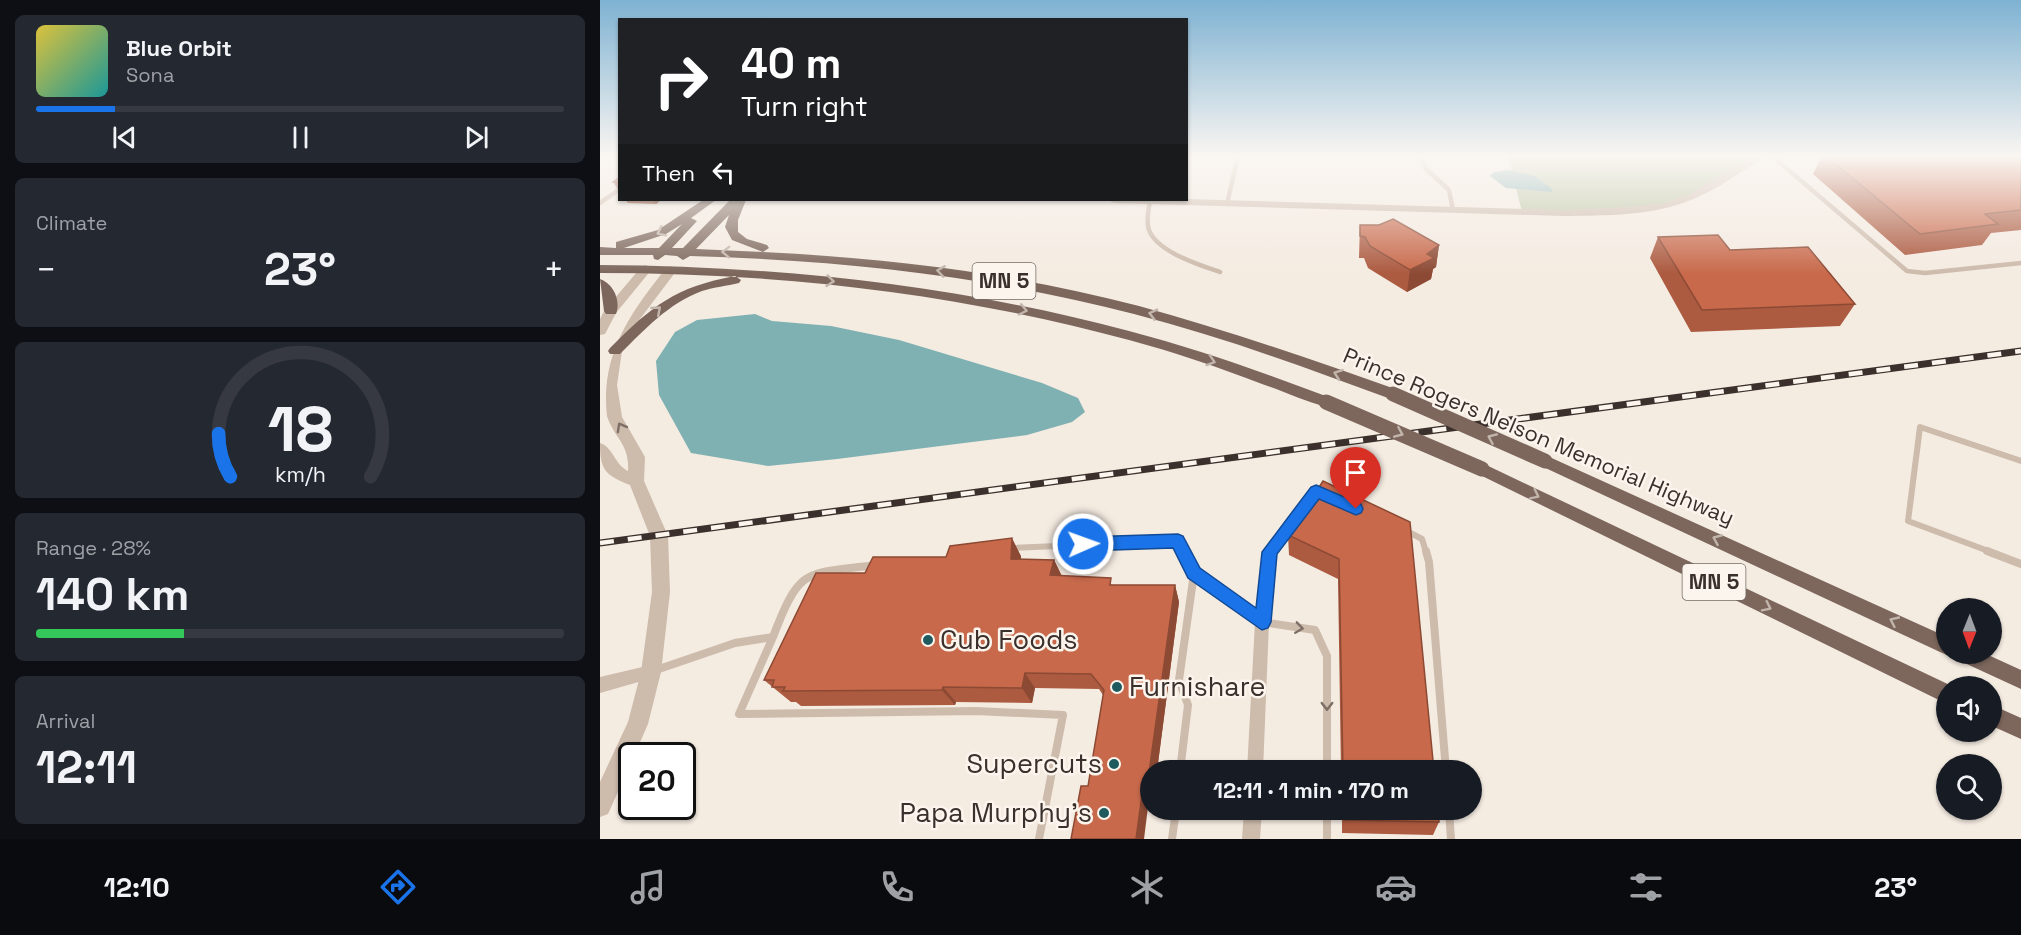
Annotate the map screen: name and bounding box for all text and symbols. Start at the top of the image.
text: Blue Orbit [126,34,232,62]
text: 40 m [741,37,841,90]
icon: right [642,42,720,120]
text: Sona [126,62,174,88]
text: Turn right [741,89,868,124]
icon: previous [108,121,141,154]
icon: pause [284,121,317,154]
icon: next [460,121,493,154]
icon: left [707,156,740,189]
text: Then [642,159,695,187]
text: Climate [36,210,107,236]
one-way arrow [657,224,668,236]
text: 23° [264,241,336,298]
one-way arrow [722,246,731,259]
text: − [36,249,56,291]
text: + [544,249,564,291]
road number: MN 5 [972,263,1036,299]
one-way arrow [937,266,946,278]
one-way arrow [825,274,835,287]
one-way arrow [1017,303,1027,316]
one-way arrow [650,306,661,317]
one-way arrow [1148,309,1158,322]
street label: Prince Rogers Nelson Memorial Highway [1339,341,1739,531]
one-way arrow [1205,354,1216,366]
one-way arrow [1334,369,1344,382]
text: 18 [267,390,333,469]
one-way arrow [617,422,628,433]
one-way arrow [1393,426,1404,438]
one-way arrow [1487,433,1498,445]
pin [1330,447,1381,509]
icon: arrive [1339,456,1372,489]
text: km/h [274,461,326,488]
one-way arrow [1528,487,1539,499]
position arrow [1051,512,1115,576]
one-way arrow [1712,534,1723,546]
text: Range · 28% [36,535,151,561]
road number: MN 5 [1682,564,1746,600]
text: 140 km [36,566,189,623]
north arrow [1936,598,2002,664]
map controls [1936,598,2002,820]
one-way arrow [1760,600,1771,612]
one-way arrow [1890,616,1901,628]
one-way arrow [1294,621,1304,633]
place label: Cub Foods [940,622,1078,657]
marker: Cub Foods [921,633,935,647]
place label: Furnishare [1129,669,1265,704]
button: sound [1936,676,2002,742]
marker: Furnishare [1110,680,1124,694]
one-way arrow [1321,702,1333,711]
text: Arrival [36,708,95,734]
text: 12:11 [36,739,137,796]
speed limit sign: 20 [618,742,696,820]
place label: Supercuts [967,746,1102,781]
button: search [1936,754,2002,820]
marker: Supercuts [1107,757,1121,771]
text: 12:11 · 1 min · 170 m [1213,776,1409,804]
place label: Papa Murphy's [899,795,1092,830]
marker: Papa Murphy's [1097,806,1111,820]
icon: directions [377,866,419,908]
icon: music [627,866,669,908]
icon: phone [876,866,918,908]
icon: climate [1126,866,1168,908]
icon: car [1375,866,1417,908]
icon: filters [1625,866,1667,908]
text: 12:10 [104,870,170,905]
text: 23° [1874,870,1917,905]

